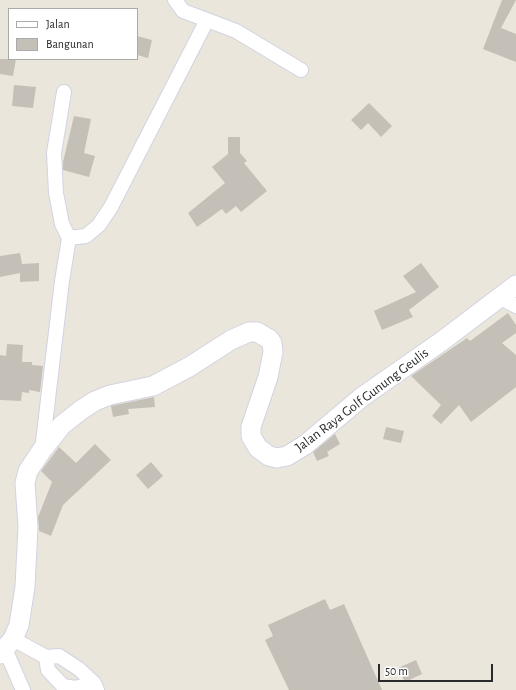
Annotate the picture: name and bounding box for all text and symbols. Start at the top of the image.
legend [8,8,138,60]
text: Jalan [46,18,70,30]
text: Bangunan [46,38,94,50]
street label: Jalan Raya Golf Gunung Geulis [292,344,432,456]
scale bar [380,656,495,682]
text: 50 m [385,665,408,677]

